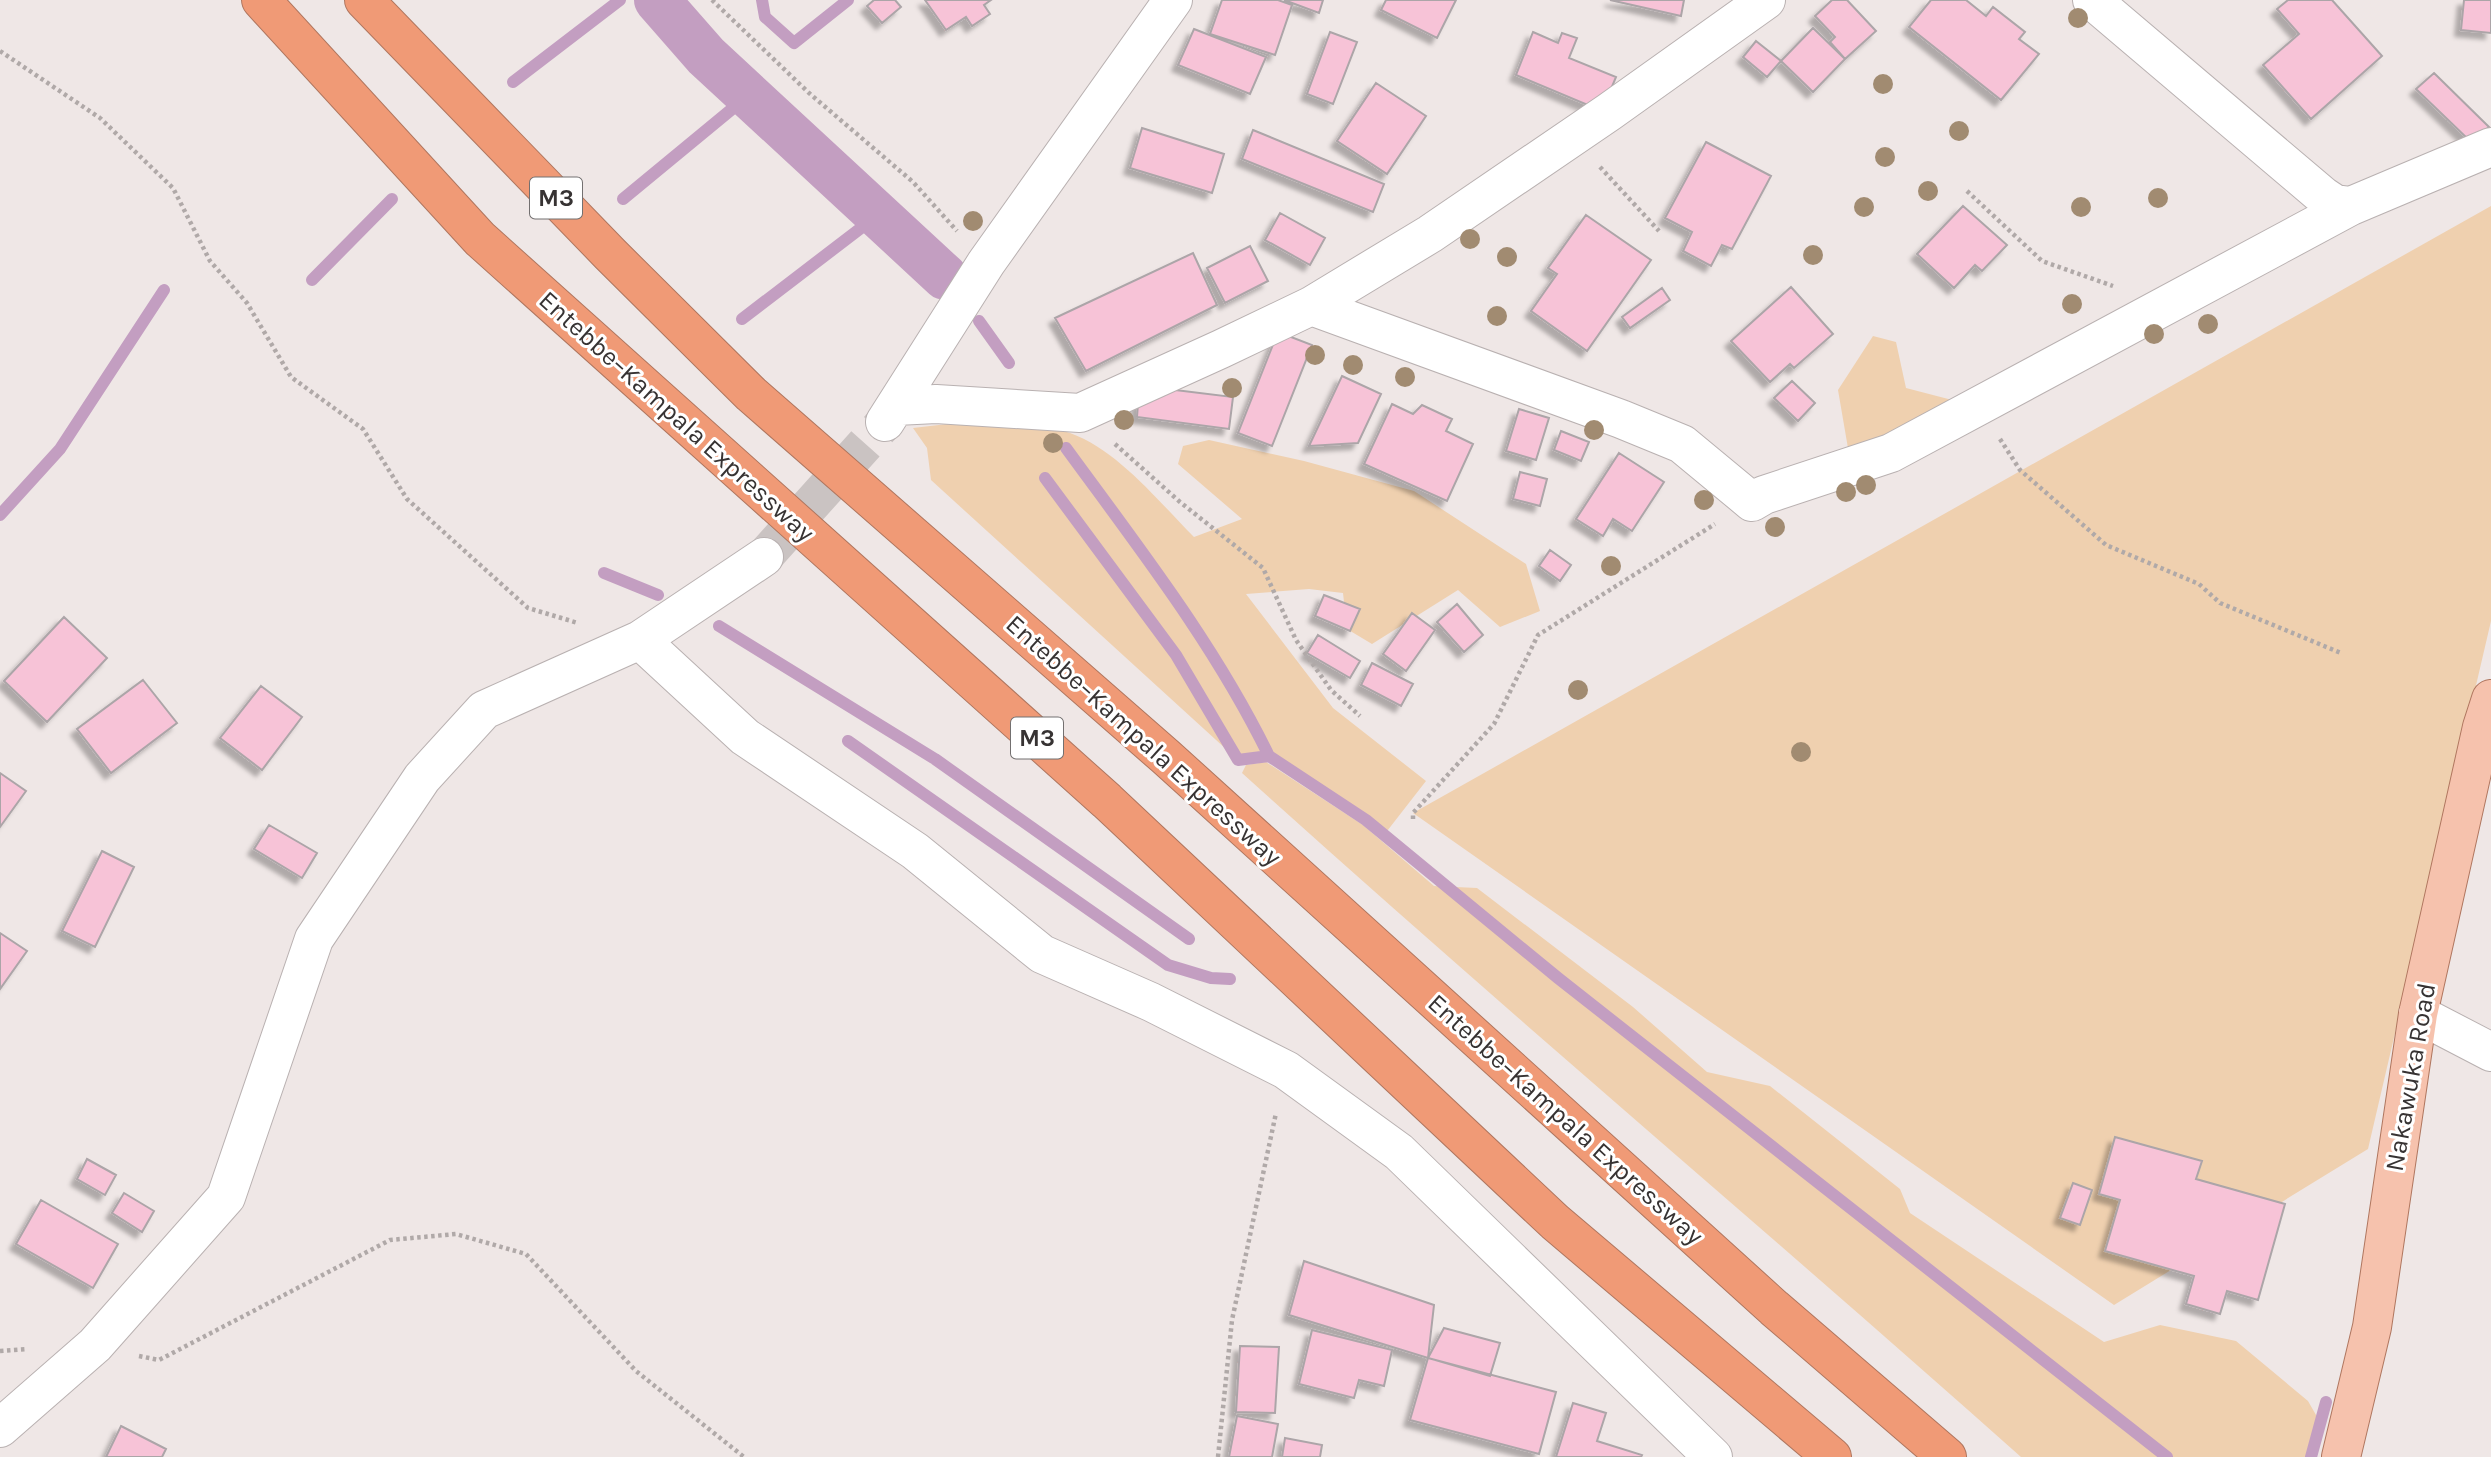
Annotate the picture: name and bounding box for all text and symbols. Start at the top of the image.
road number: M3 [530,178,582,218]
street label: Entebbe–Kampala Expressway [533,284,821,548]
street label: Entebbe–Kampala Expressway [1000,608,1288,872]
road number: M3 [1011,718,1063,758]
street label: Nakawuka Road [2379,981,2442,1174]
street label: Entebbe–Kampala Expressway [1422,987,1710,1251]

